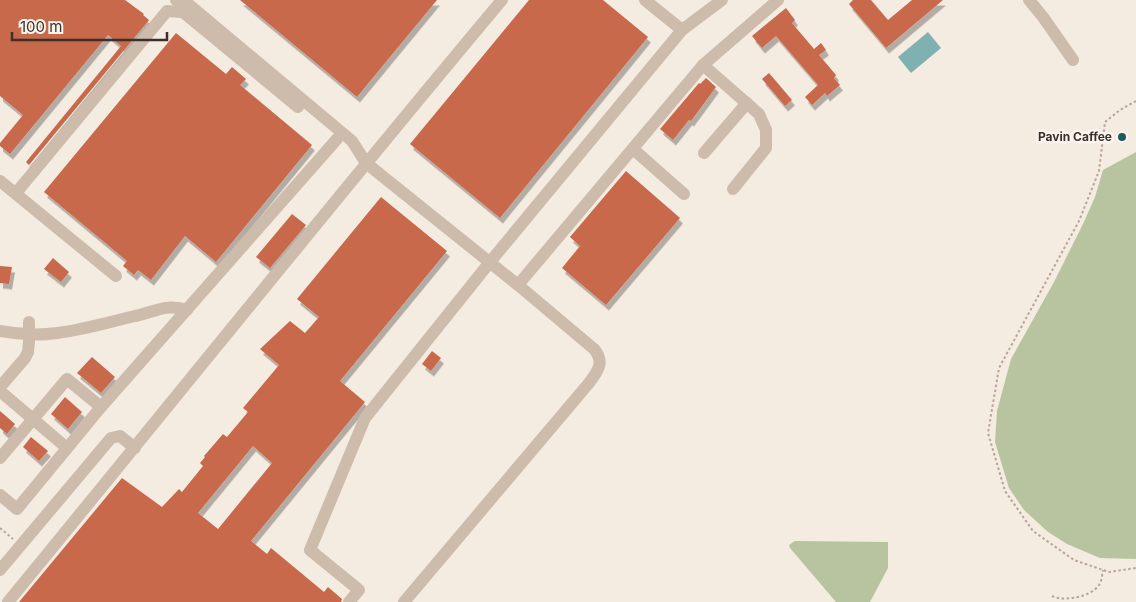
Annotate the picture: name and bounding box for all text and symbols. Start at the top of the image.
scale bar [12,10,168,42]
text: 100 m [20,17,62,36]
place label: Pavin Caffee [1038,129,1112,144]
marker: Pavin Caffee [1116,131,1128,143]

